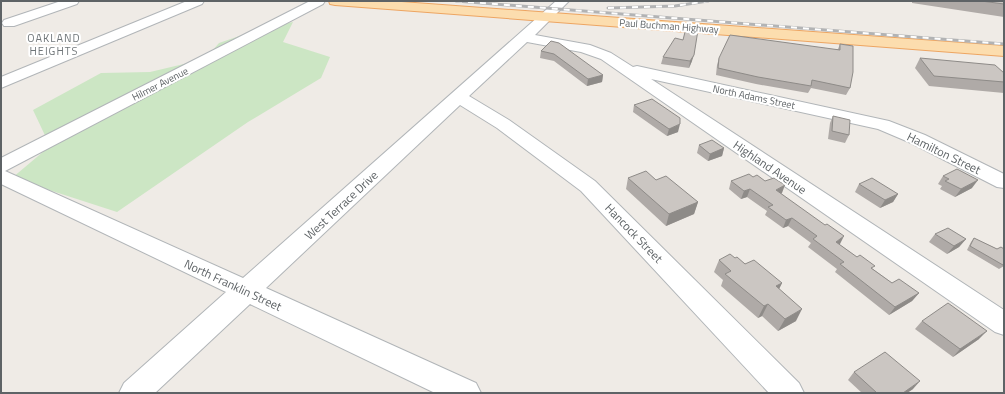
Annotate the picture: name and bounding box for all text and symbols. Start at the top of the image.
street label: Paul Buchman Highway [619,15,719,37]
district label: OAKLAND HEIGHTS [27,30,81,59]
street label: Hilmer Avenue [129,63,191,105]
street label: North Adams Street [711,81,797,113]
street label: Hamilton Street [904,127,985,179]
street label: Highland Avenue [729,135,811,199]
street label: West Terrace Drive [300,166,382,244]
street label: Hancock Street [601,199,668,268]
street label: North Franklin Street [181,254,286,316]

